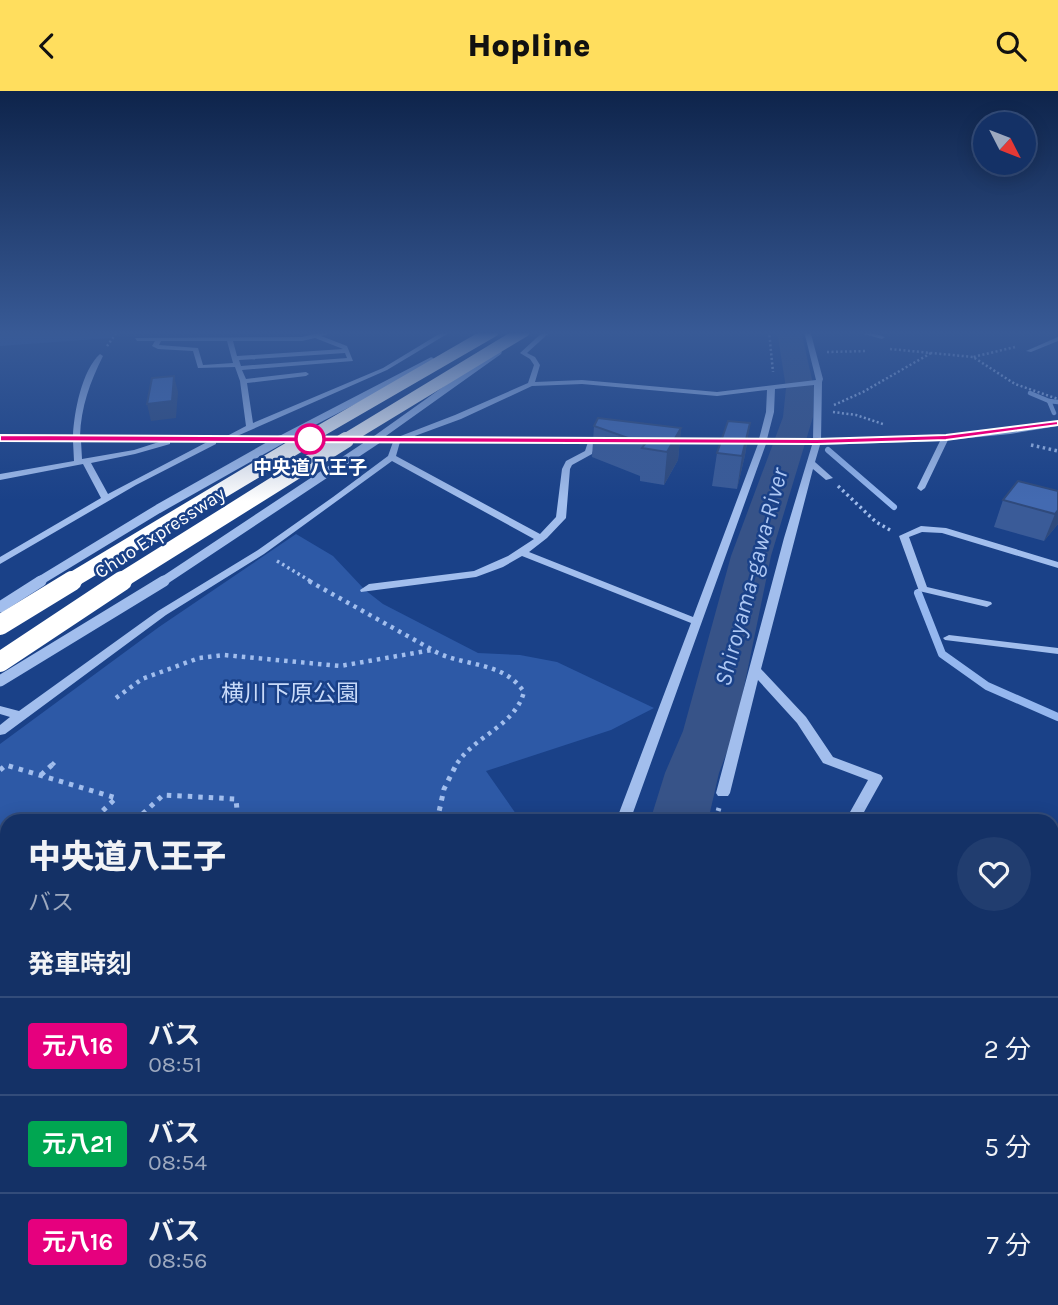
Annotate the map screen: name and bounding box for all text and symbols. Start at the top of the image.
icon: back [28,27,66,65]
text: Hopline [467,27,591,64]
icon: search [992,27,1030,65]
north arrow [973,112,1036,175]
map controls [973,112,1036,175]
marker: 中央道八王子 [295,424,325,454]
place label: 中央道八王子 [253,457,367,479]
water label: Shiroyama-gawa-River [708,464,794,689]
street label: Chuo Expressway [91,483,229,583]
park label: 横川下原公園 [221,680,359,707]
button: heart [957,837,1031,911]
text: 中央道八王子 [28,838,226,876]
text: バス [28,889,74,916]
text: 発車時刻 [28,949,132,980]
text: バス [148,1020,200,1051]
text: 元八16 [42,1032,113,1060]
text: 2 分 [984,1034,1031,1065]
text: 08:51 [148,1051,202,1078]
text: バス [148,1118,200,1149]
text: 元八21 [42,1130,113,1158]
text: 5 分 [984,1132,1031,1163]
text: 08:54 [148,1149,207,1176]
text: バス [148,1216,200,1247]
text: 元八16 [42,1228,113,1256]
text: 7 分 [987,1230,1031,1261]
text: 08:56 [148,1247,207,1274]

